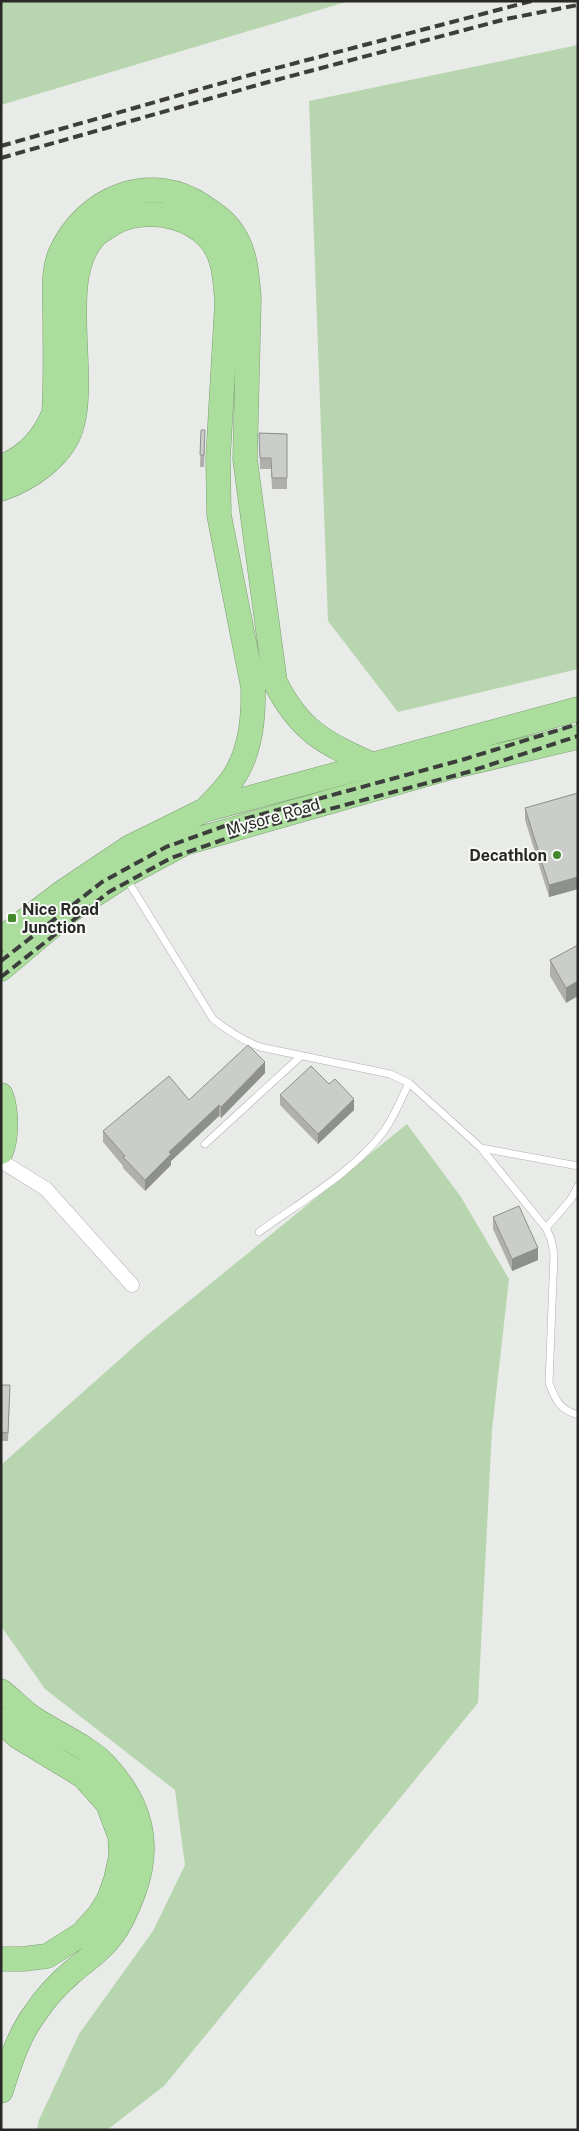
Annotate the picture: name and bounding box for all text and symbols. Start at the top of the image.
street label: Mysore Road [224,795,322,839]
place label: Decathlon [469,846,547,865]
marker: Decathlon [551,849,563,861]
place label: Nice Road Junction [22,900,99,937]
marker: Nice Road Junction [6,912,18,924]

